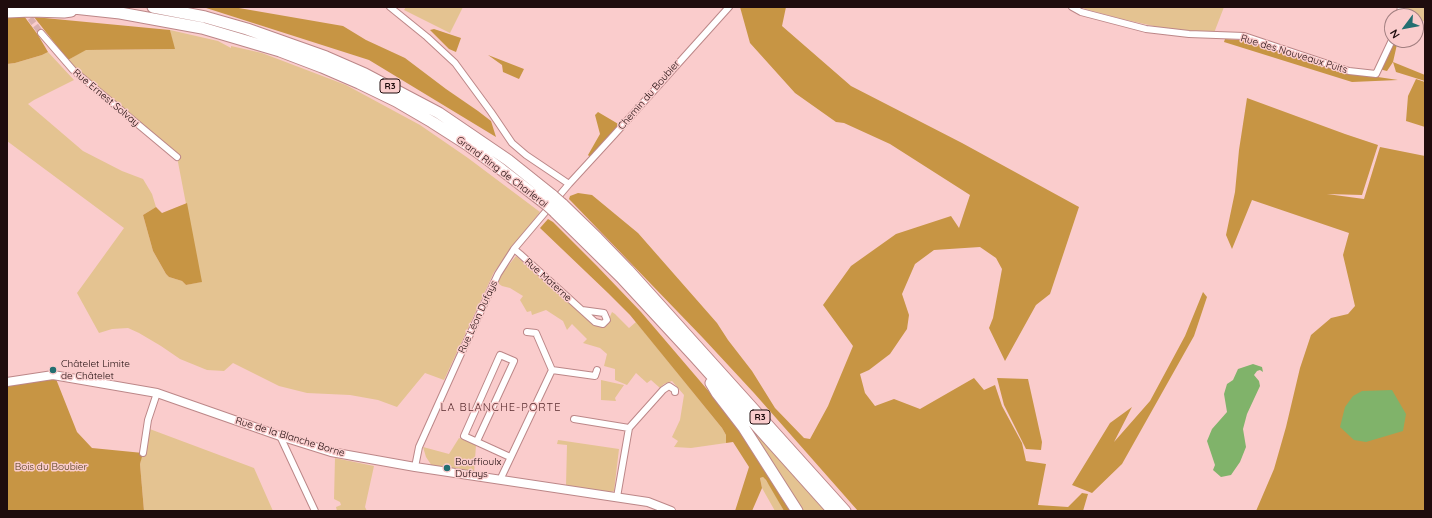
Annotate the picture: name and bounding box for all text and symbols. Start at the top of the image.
north arrow [1384,8,1424,48]
text: N [1387,27,1403,41]
street label: Rue des Nouveaux Puits [1239,32,1349,76]
street label: Chemin du Boubier [616,58,682,132]
street label: Rue Ernest Solvay [70,67,142,129]
road number: R3 [380,79,400,93]
street label: Grand Ring de Charleroi [454,134,550,210]
street label: Rue Materne [522,256,574,304]
street label: Rue Léon Dufays [456,279,500,355]
place label: Châtelet Limite de Châtelet [61,358,130,382]
marker: Châtelet Limite de Châtelet [48,365,58,375]
district label: LA BLANCHE-PORTE [441,401,561,415]
road number: R3 [750,410,770,424]
street label: Rue de la Blanche Borne [234,415,346,459]
place label: Bouffioulx Dufays [455,456,501,480]
park label: Bois du Boubier [15,461,87,473]
marker: Bouffioulx Dufays [442,463,452,473]

